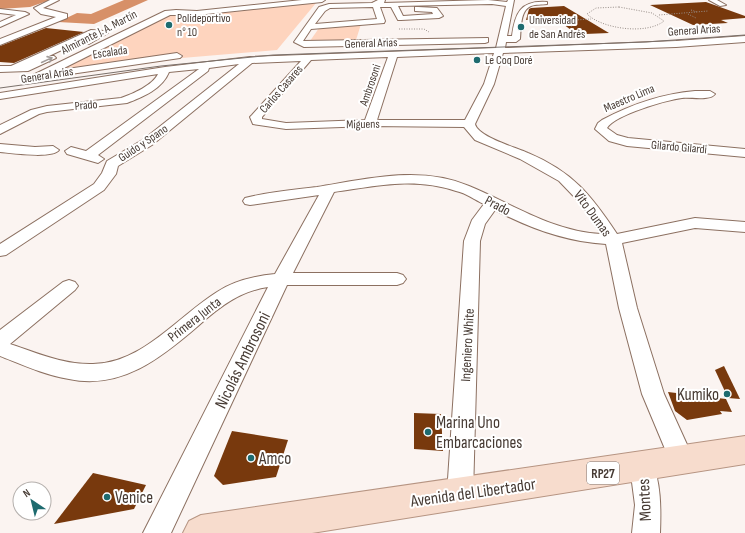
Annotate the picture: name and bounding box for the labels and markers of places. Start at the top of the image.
place label: Polideportivo n° 10 [177,11,231,40]
place label: Universidad de San Andrés [529,13,585,42]
marker: Polideportivo n° 10 [164,20,174,30]
marker: Universidad de San Andrés [516,22,526,32]
place label: Le Coq Doré [485,53,533,68]
marker: Le Coq Doré [472,55,482,65]
place label: Kumiko [677,385,719,405]
marker: Kumiko [722,389,732,399]
place label: Marina Uno Embarcaciones [436,413,522,453]
marker: Marina Uno Embarcaciones [423,427,433,437]
place label: Amco [258,449,291,469]
marker: Amco [246,453,256,463]
place label: Venice [115,488,153,508]
marker: Venice [102,492,112,502]

